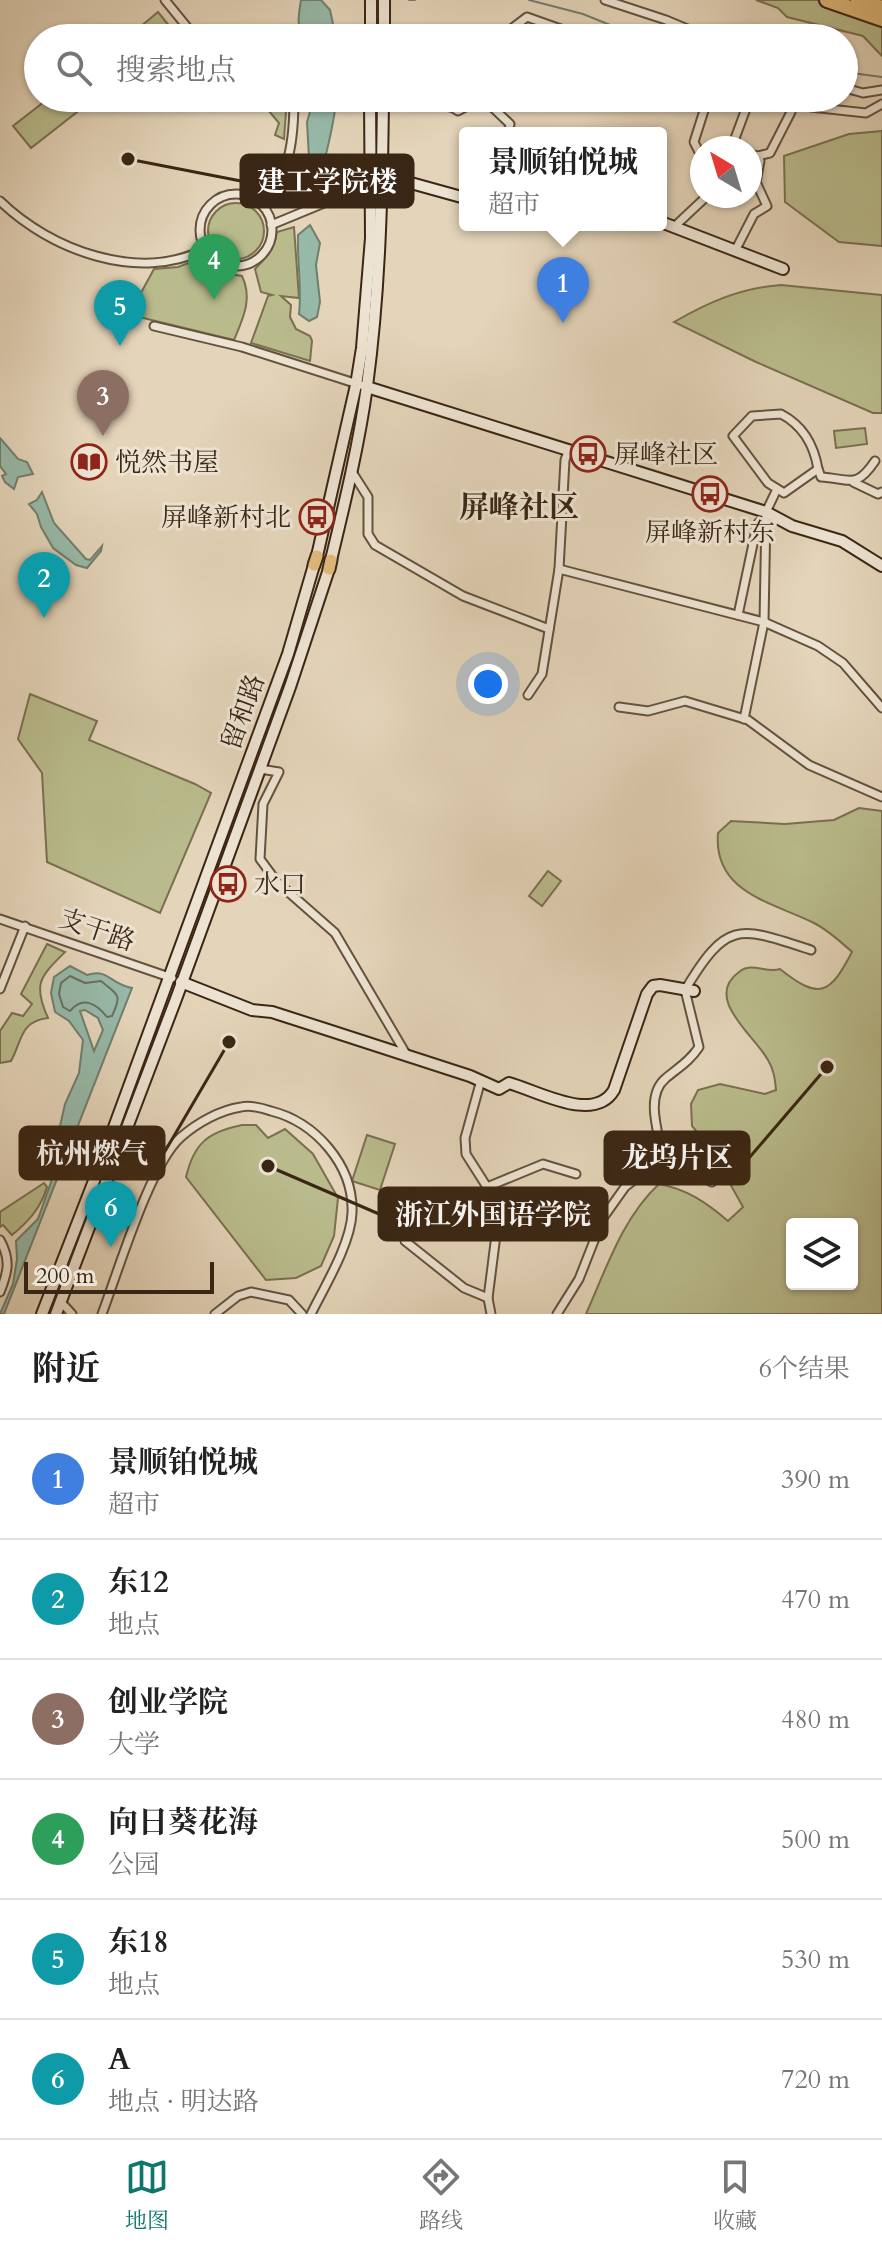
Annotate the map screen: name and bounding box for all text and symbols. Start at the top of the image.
search box [24,24,858,112]
icon: search [52,46,96,90]
text: 搜索地点 [116,50,236,91]
popup [459,127,667,231]
north arrow [690,136,762,208]
text: 景顺铂悦城 [488,142,638,183]
callout: 建工学院楼 [241,155,413,207]
text: 建工学院楼 [257,163,397,201]
text: 超市 [488,187,540,222]
pin: 4 [188,234,240,300]
pin: 1 [537,257,589,323]
pin: 5 [94,280,146,346]
pin: 3 [77,370,129,436]
bus stop icon: 屏峰社区 [569,435,607,473]
place label: 屏峰社区 [614,437,718,472]
library icon: 悦然书屋 [70,443,108,481]
place label: 悦然书屋 [115,445,219,480]
bus stop icon: 屏峰新村东 [691,475,729,513]
district label: 屏峰社区 [459,487,579,528]
bus stop icon: 屏峰新村北 [298,498,336,536]
place label: 屏峰新村北 [161,500,291,535]
place label: 屏峰新村东 [645,515,775,550]
pin: 2 [18,552,70,618]
your location [468,664,508,704]
street label: 留和路 [213,669,273,755]
bus stop icon: 水口 [209,865,247,903]
place label: 水口 [254,867,306,902]
street label: 支干路 [54,901,140,959]
callout: 杭州燃气 [20,1127,164,1179]
callout: 龙坞片区 [605,1132,749,1184]
text: 杭州燃气 [36,1135,148,1173]
text: 龙坞片区 [621,1139,733,1177]
pin: 6 [85,1181,137,1247]
callout: 浙江外国语学院 [379,1188,607,1240]
text: 浙江外国语学院 [395,1196,591,1234]
map controls [786,1218,858,1290]
button: layers [786,1218,858,1290]
scale bar [24,1258,214,1294]
text: 200 m [36,1261,94,1291]
text: 附近 [32,1346,100,1392]
text: 6个结果 [759,1351,850,1386]
text: 景顺铂悦城 [108,1442,258,1483]
text: 1 [51,1462,65,1497]
text: 390 m [781,1462,850,1497]
text: 超市 [108,1487,160,1522]
text: 东12 [108,1562,169,1603]
text: 2 [51,1582,65,1617]
text: 470 m [781,1582,850,1617]
text: 地点 [108,1607,160,1642]
text: 创业学院 [108,1682,228,1723]
text: 3 [51,1702,65,1737]
text: 480 m [781,1702,850,1737]
text: 大学 [108,1727,160,1762]
text: 向日葵花海 [108,1802,258,1843]
text: 4 [51,1822,65,1857]
text: 500 m [781,1822,850,1857]
text: 公园 [108,1847,160,1882]
text: 东18 [108,1922,169,1963]
text: 5 [51,1942,65,1977]
text: 530 m [781,1942,850,1977]
text: 地点 [108,1967,160,2002]
text: A [108,2039,131,2080]
text: 6 [51,2062,65,2097]
text: 720 m [781,2062,850,2097]
text: 地点 · 明达路 [108,2084,259,2119]
tab: 地图 [125,2155,169,2236]
tab: 路线 [419,2155,463,2236]
tab: 收藏 [713,2155,757,2236]

